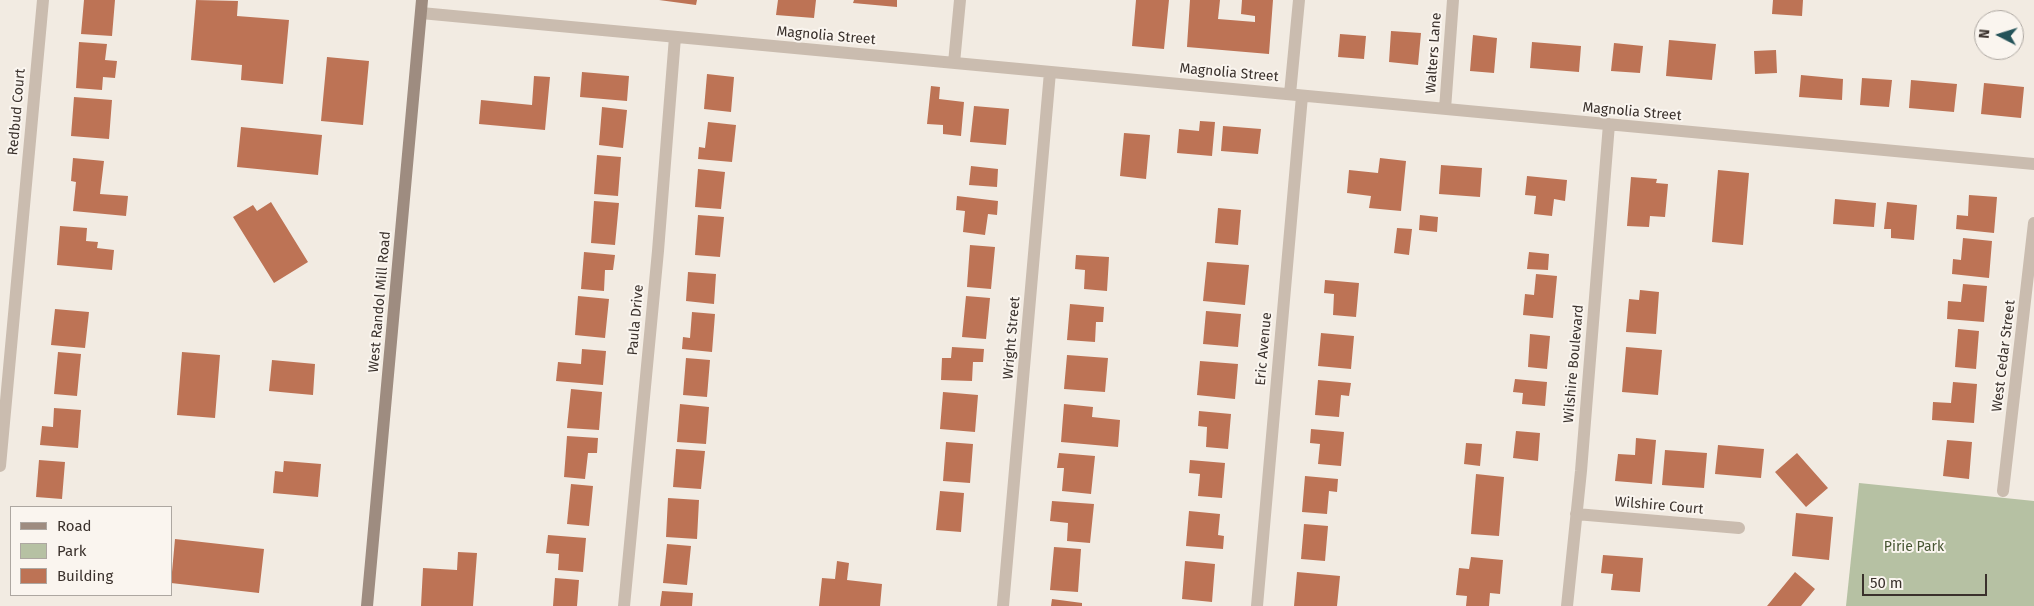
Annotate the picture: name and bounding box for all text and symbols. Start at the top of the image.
north arrow [1974,10,2024,60]
street label: Walters Lane [1423,12,1445,94]
street label: Magnolia Street [776,23,876,49]
text: N [1976,28,1993,39]
street label: Magnolia Street [1179,60,1279,86]
street label: Redbud Court [5,68,29,156]
street label: Magnolia Street [1582,99,1682,125]
street label: West Randol Mill Road [365,231,395,373]
street label: Paula Drive [625,284,647,356]
street label: Wright Street [1000,296,1024,380]
street label: West Cedar Street [1989,299,2019,413]
street label: Wilshire Boulevard [1560,304,1588,424]
street label: Eric Avenue [1252,312,1276,386]
street label: Wilshire Court [1614,494,1704,518]
legend [10,506,172,596]
text: Road [57,517,92,535]
park label: Pirie Park [1884,539,1944,555]
text: Park [57,542,87,560]
scale bar [1864,564,1989,596]
text: Building [57,567,113,585]
text: 50 m [1870,574,1903,592]

